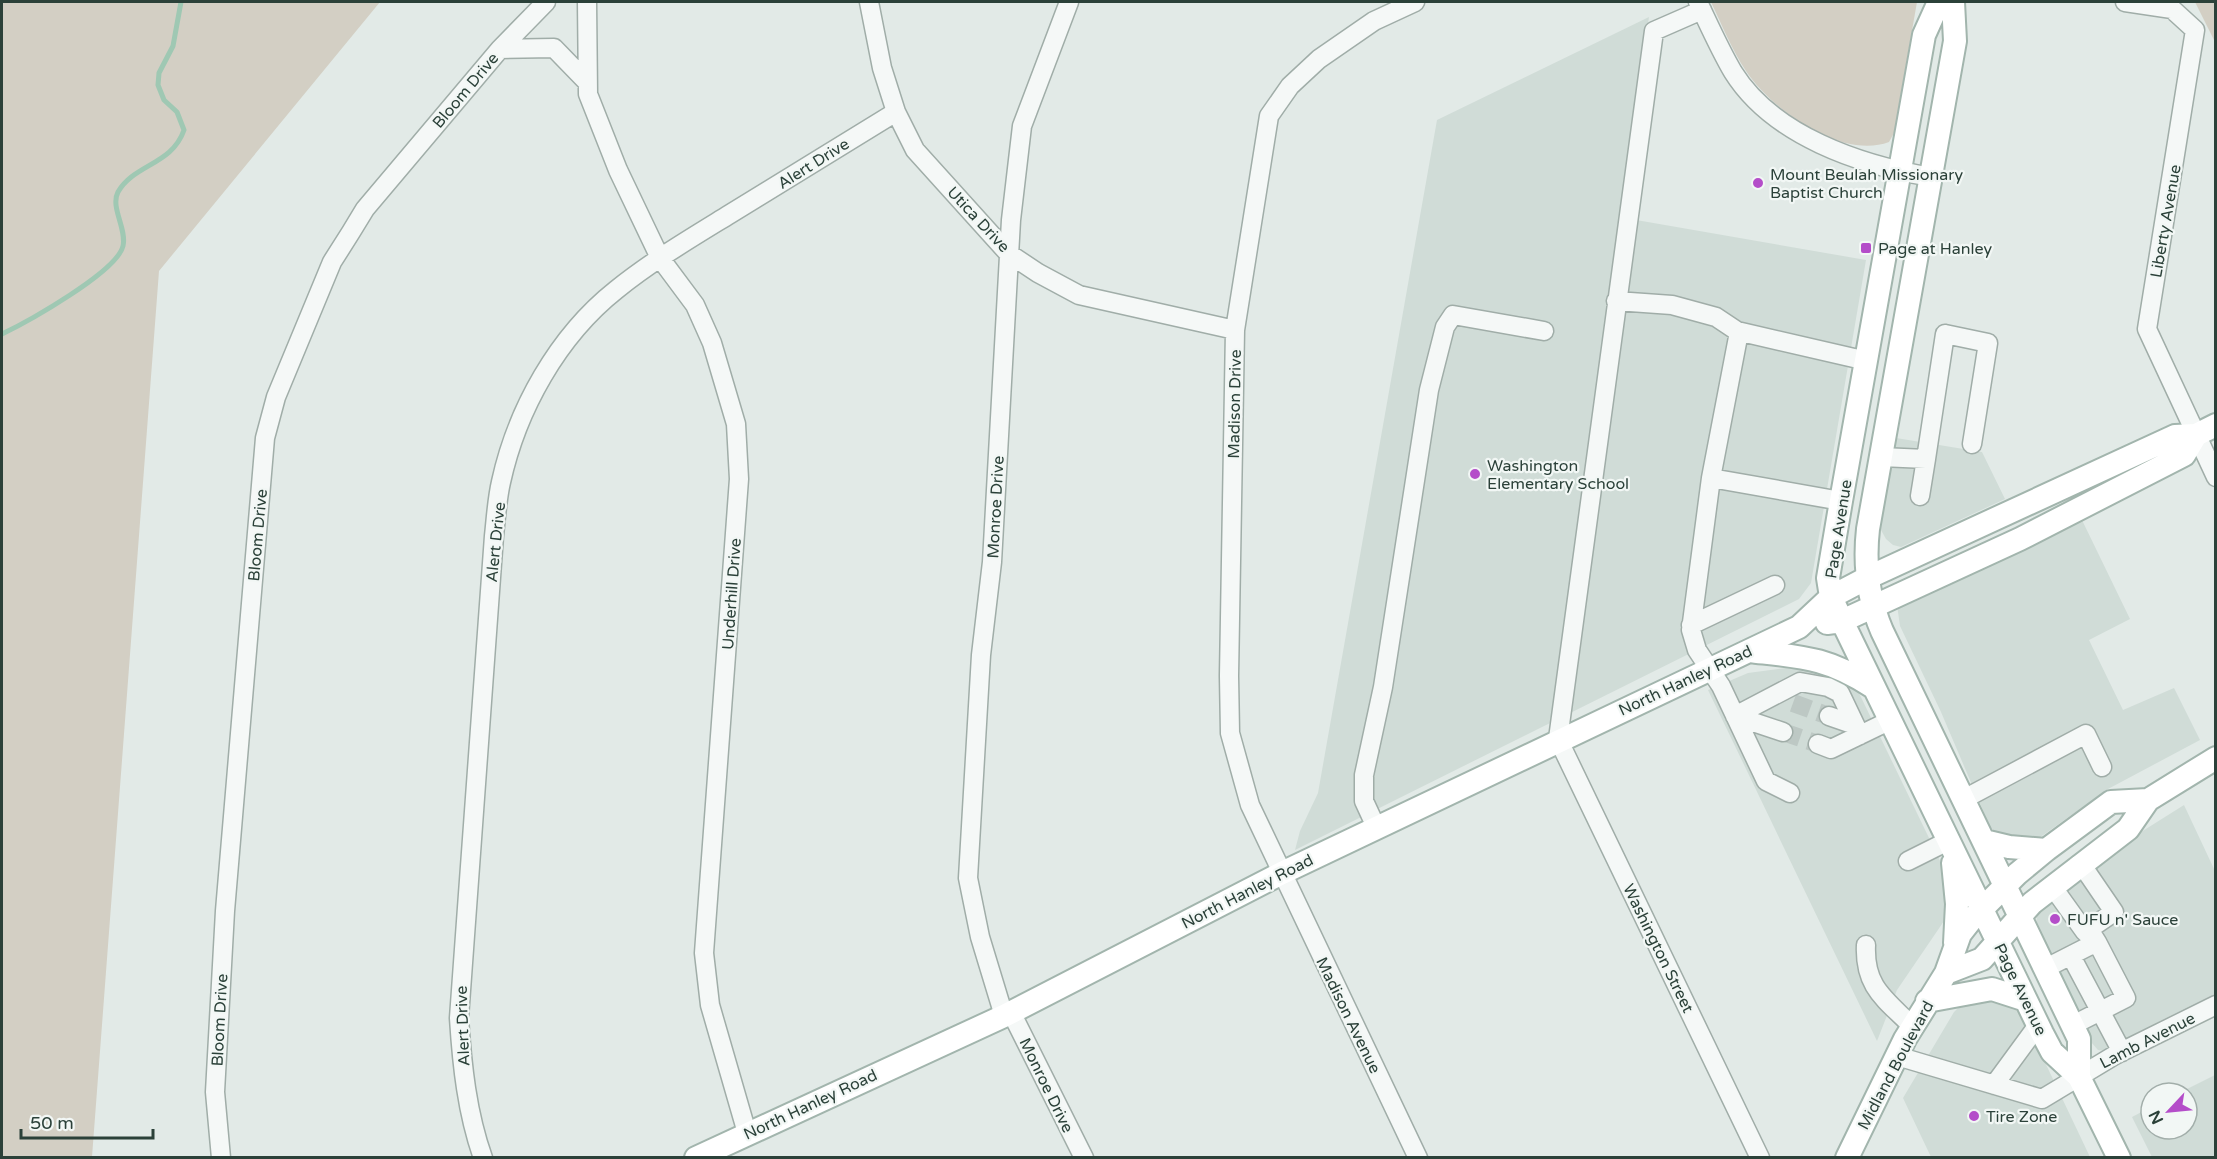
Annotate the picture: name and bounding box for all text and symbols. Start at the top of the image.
street label: Bloom Drive [428,49,503,133]
street label: Alert Drive [774,134,853,194]
street label: Liberty Avenue [2146,163,2186,279]
place label: Mount Beulah Missionary Baptist Church [1770,165,1963,203]
marker: Mount Beulah Missionary Baptist Church [1751,176,1765,190]
street label: Utica Drive [943,182,1014,257]
place label: Page at Hanley [1878,239,1992,259]
marker: Page at Hanley [1859,241,1873,255]
street label: Madison Drive [1224,349,1246,459]
street label: Monroe Drive [983,455,1009,559]
place label: Washington Elementary School [1487,456,1629,494]
marker: Washington Elementary School [1468,467,1482,481]
street label: Page Avenue [1821,478,1857,580]
street label: Bloom Drive [244,488,272,582]
street label: Alert Drive [482,501,510,583]
street label: Underhill Drive [718,537,746,651]
street label: North Hanley Road [1615,641,1755,721]
street label: North Hanley Road [1178,850,1317,934]
street label: Washington Street [1618,881,1698,1016]
place label: FUFU n' Sauce [2067,910,2178,930]
marker: FUFU n' Sauce [2048,912,2062,926]
street label: Page Avenue [1989,940,2051,1039]
street label: Madison Avenue [1311,954,1385,1077]
street label: Bloom Drive [208,973,232,1067]
street label: Alert Drive [452,985,474,1067]
street label: Midland Boulevard [1853,998,1938,1133]
street label: Lamb Avenue [2096,1008,2199,1074]
street label: Monroe Drive [1015,1035,1078,1136]
street label: North Hanley Road [740,1065,880,1145]
north arrow [2139,1081,2199,1141]
scale bar [21,1102,153,1140]
place label: Tire Zone [1986,1107,2057,1127]
text: N [2145,1107,2168,1127]
marker: Tire Zone [1967,1109,1981,1123]
text: 50 m [30,1112,74,1134]

